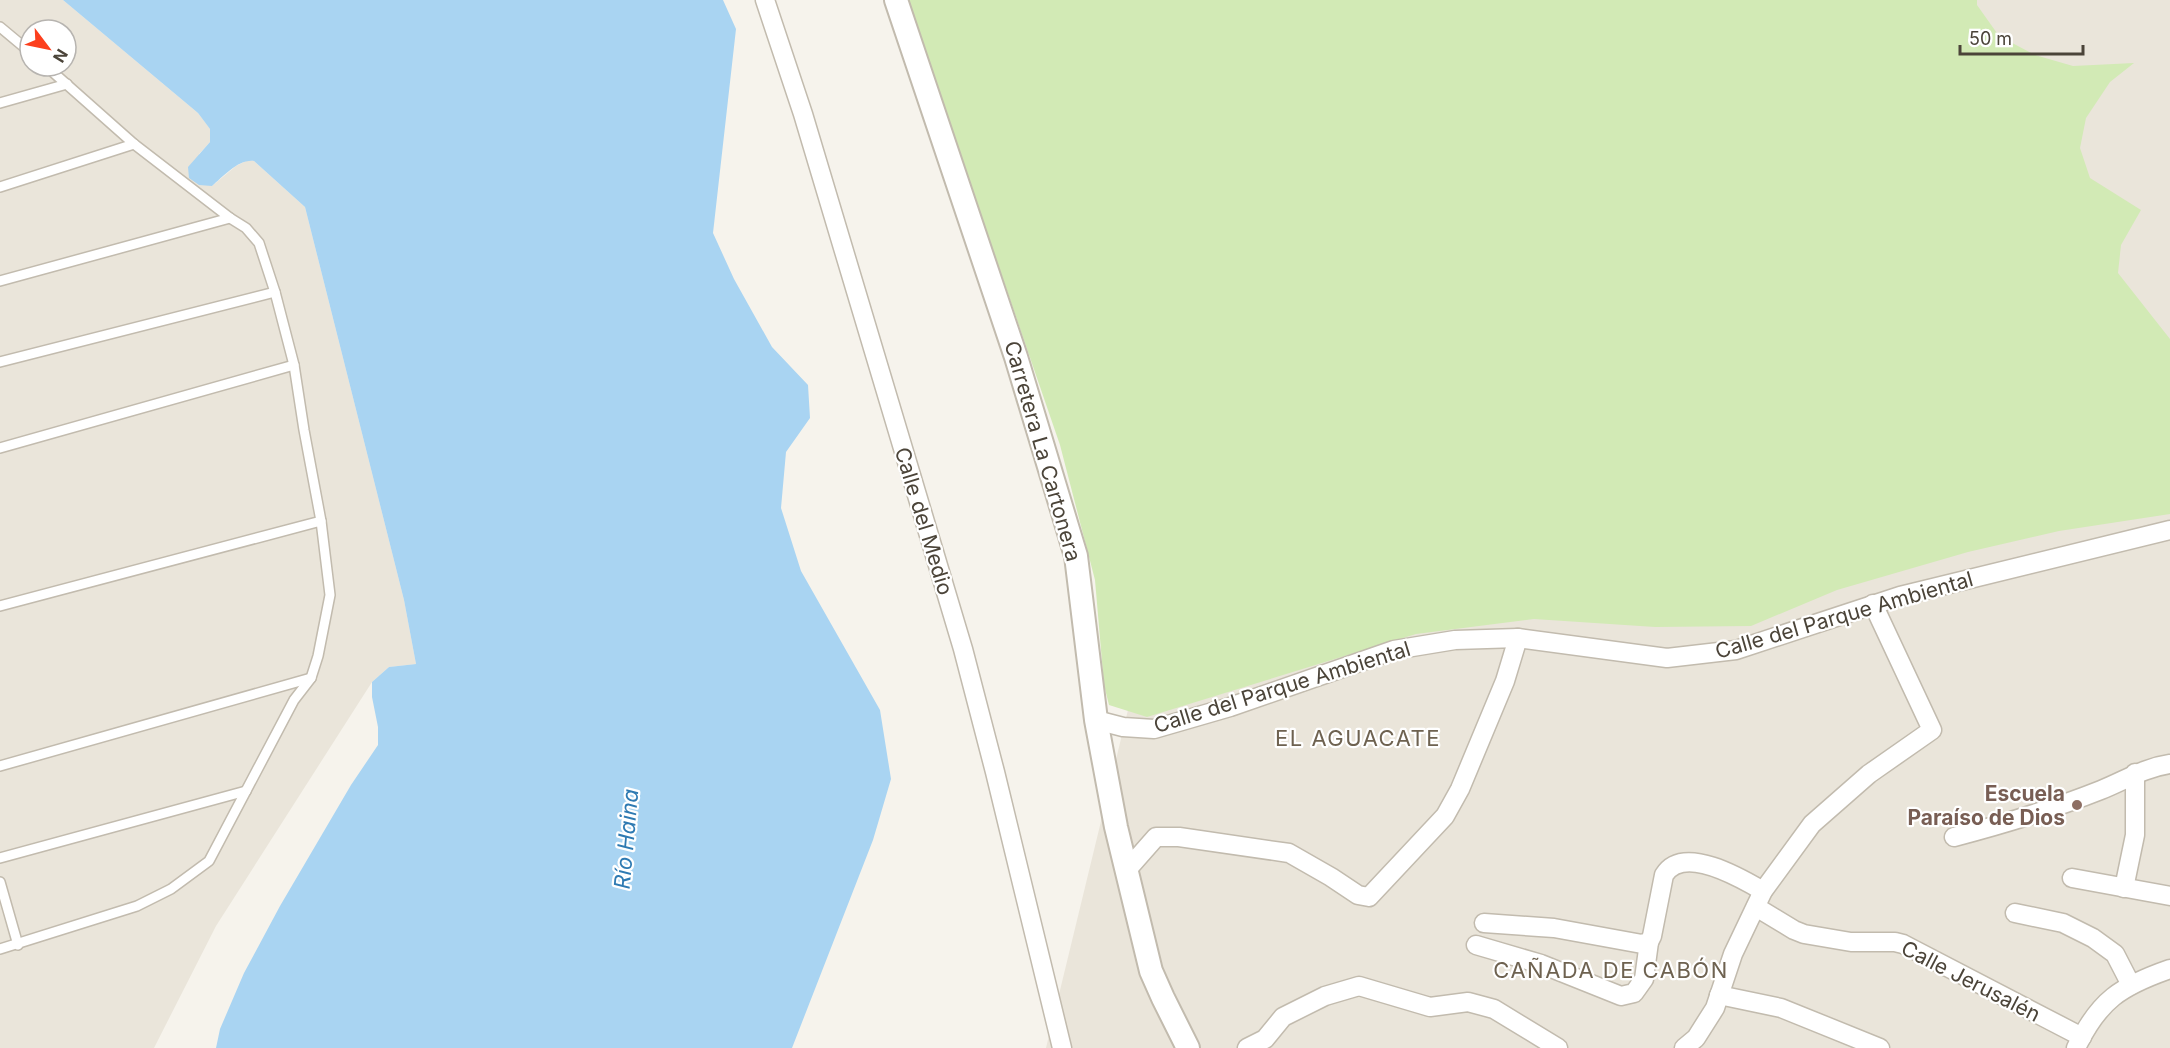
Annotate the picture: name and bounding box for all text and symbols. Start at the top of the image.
north arrow [18,18,78,78]
scale bar [1960,18,2083,56]
text: 50 m [1969,28,2012,49]
text: N [49,45,72,66]
street label: Carretera La Cartonera [1000,338,1086,564]
street label: Calle del Medio [890,444,958,598]
street label: Calle del Parque Ambiental [1712,566,1976,664]
street label: Calle del Parque Ambiental [1151,636,1413,738]
district label: EL AGUACATE [1275,725,1441,751]
place label: Escuela Paraíso de Dios [1907,781,2065,830]
water label: Río Haina [609,788,643,890]
marker: Escuela Paraíso de Dios [2070,798,2084,812]
street label: Calle Jerusalén [1897,935,2045,1027]
district label: CAÑADA DE CABÓN [1493,957,1729,983]

